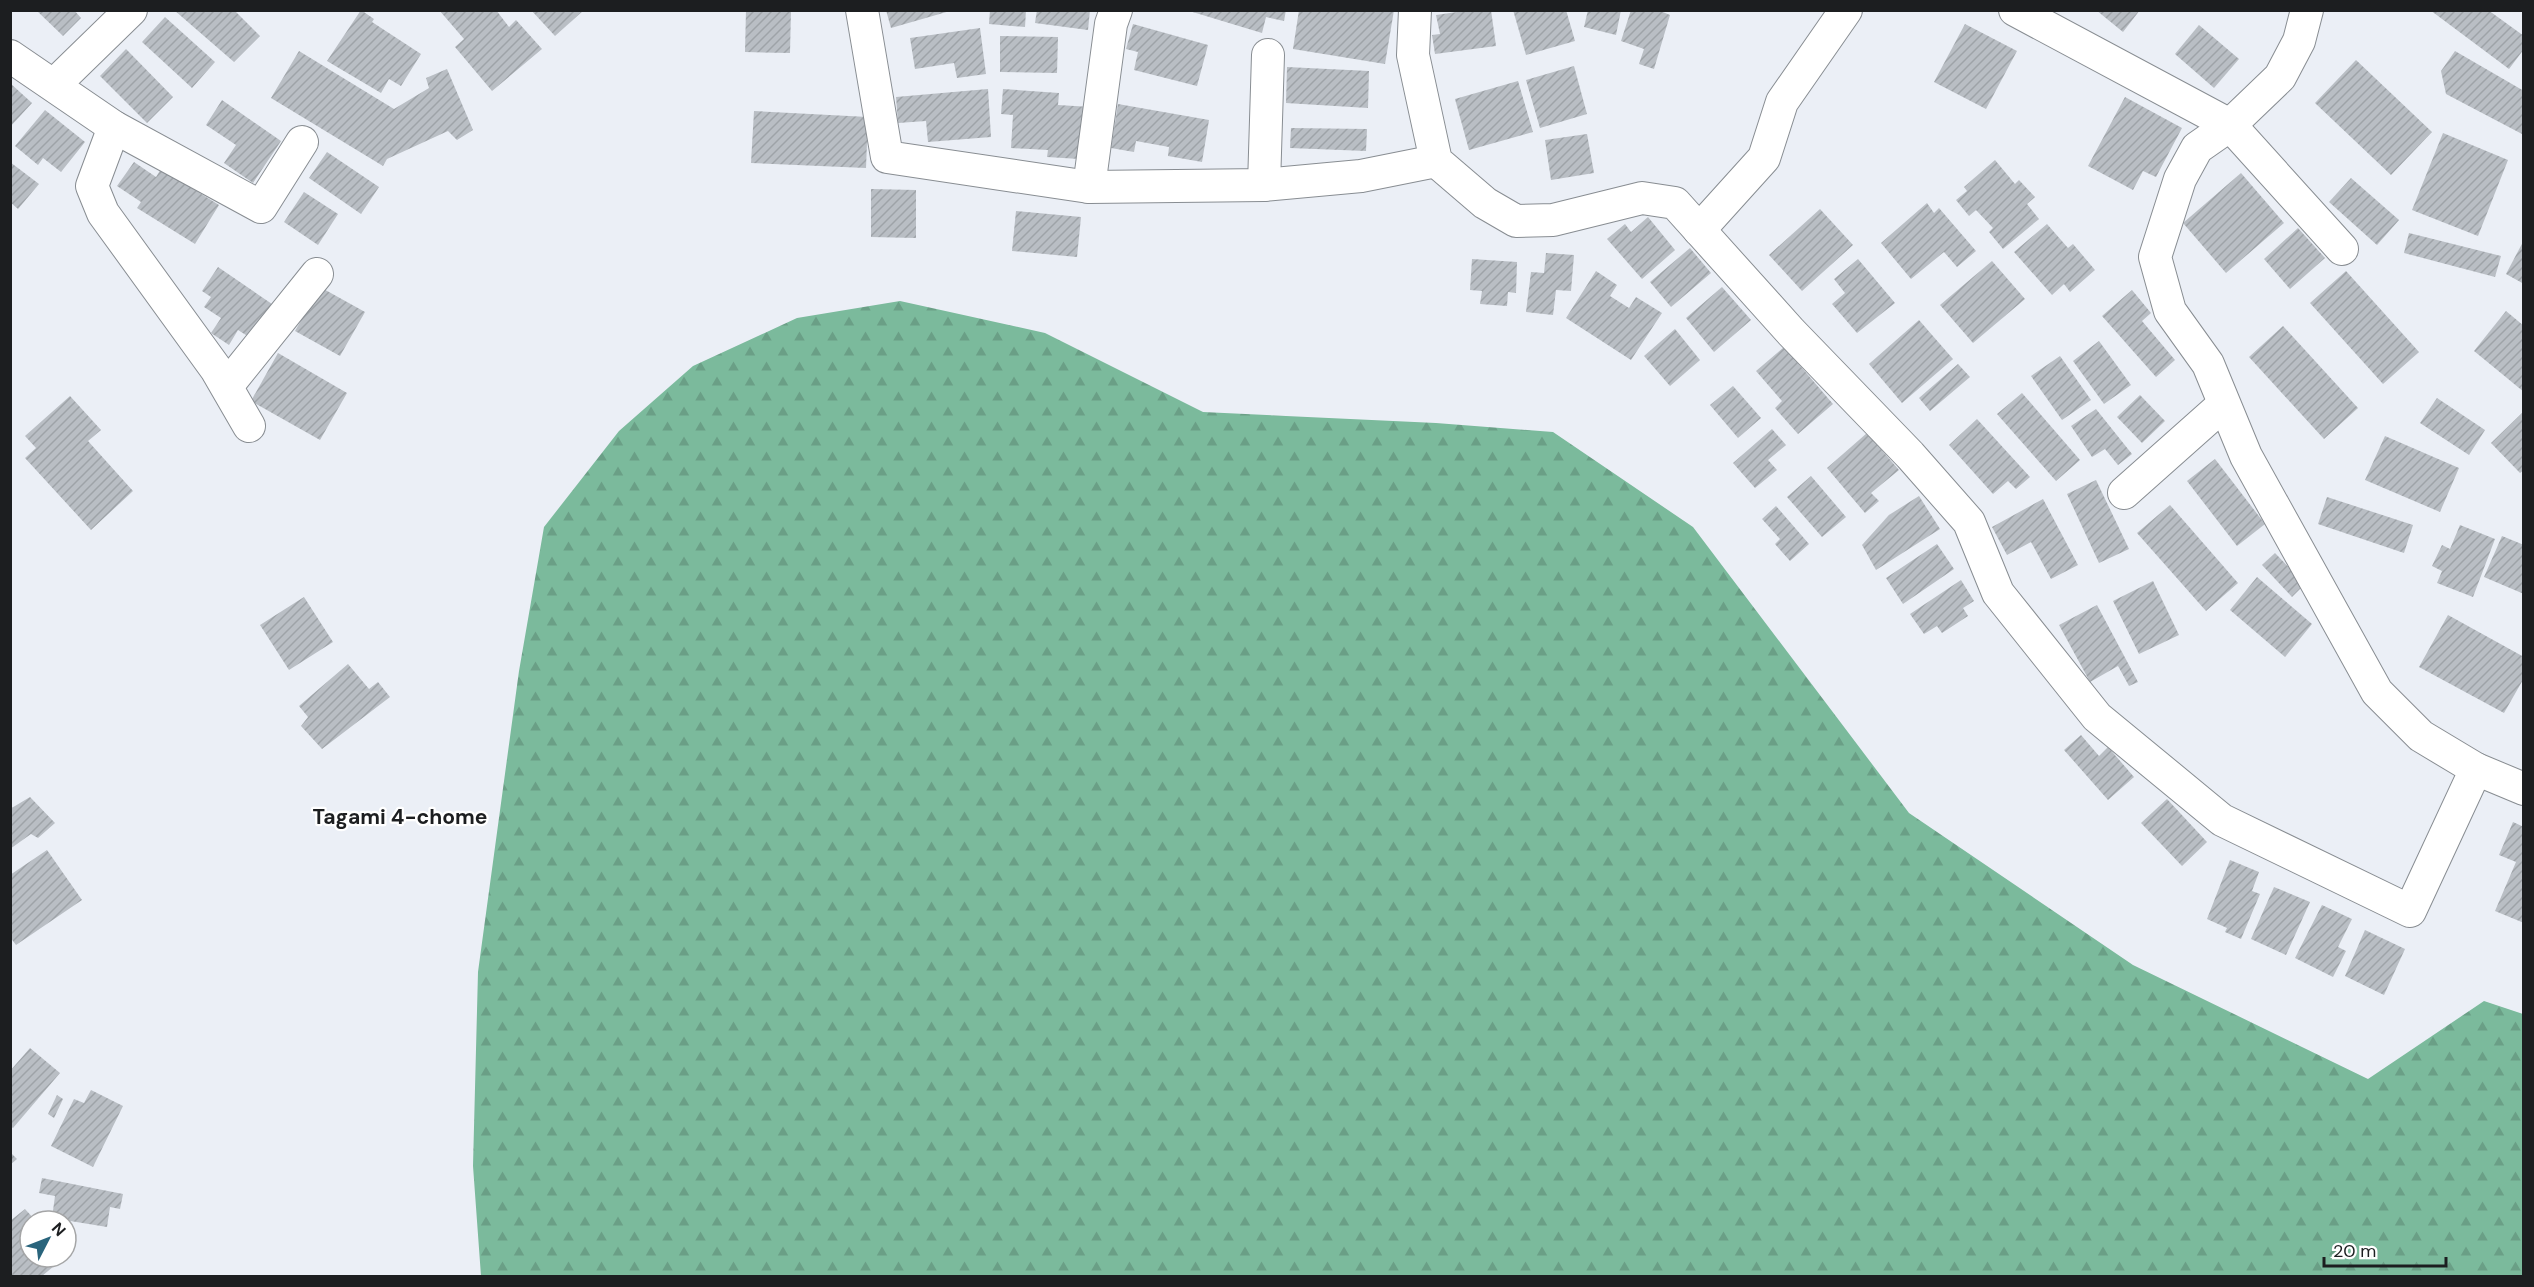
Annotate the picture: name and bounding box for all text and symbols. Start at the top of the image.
district label: Tagami 4-chome [313,803,487,831]
north arrow [18,1209,78,1269]
text: N [47,1218,70,1241]
scale bar [2324,1230,2446,1268]
text: 20 m [2333,1239,2376,1263]

